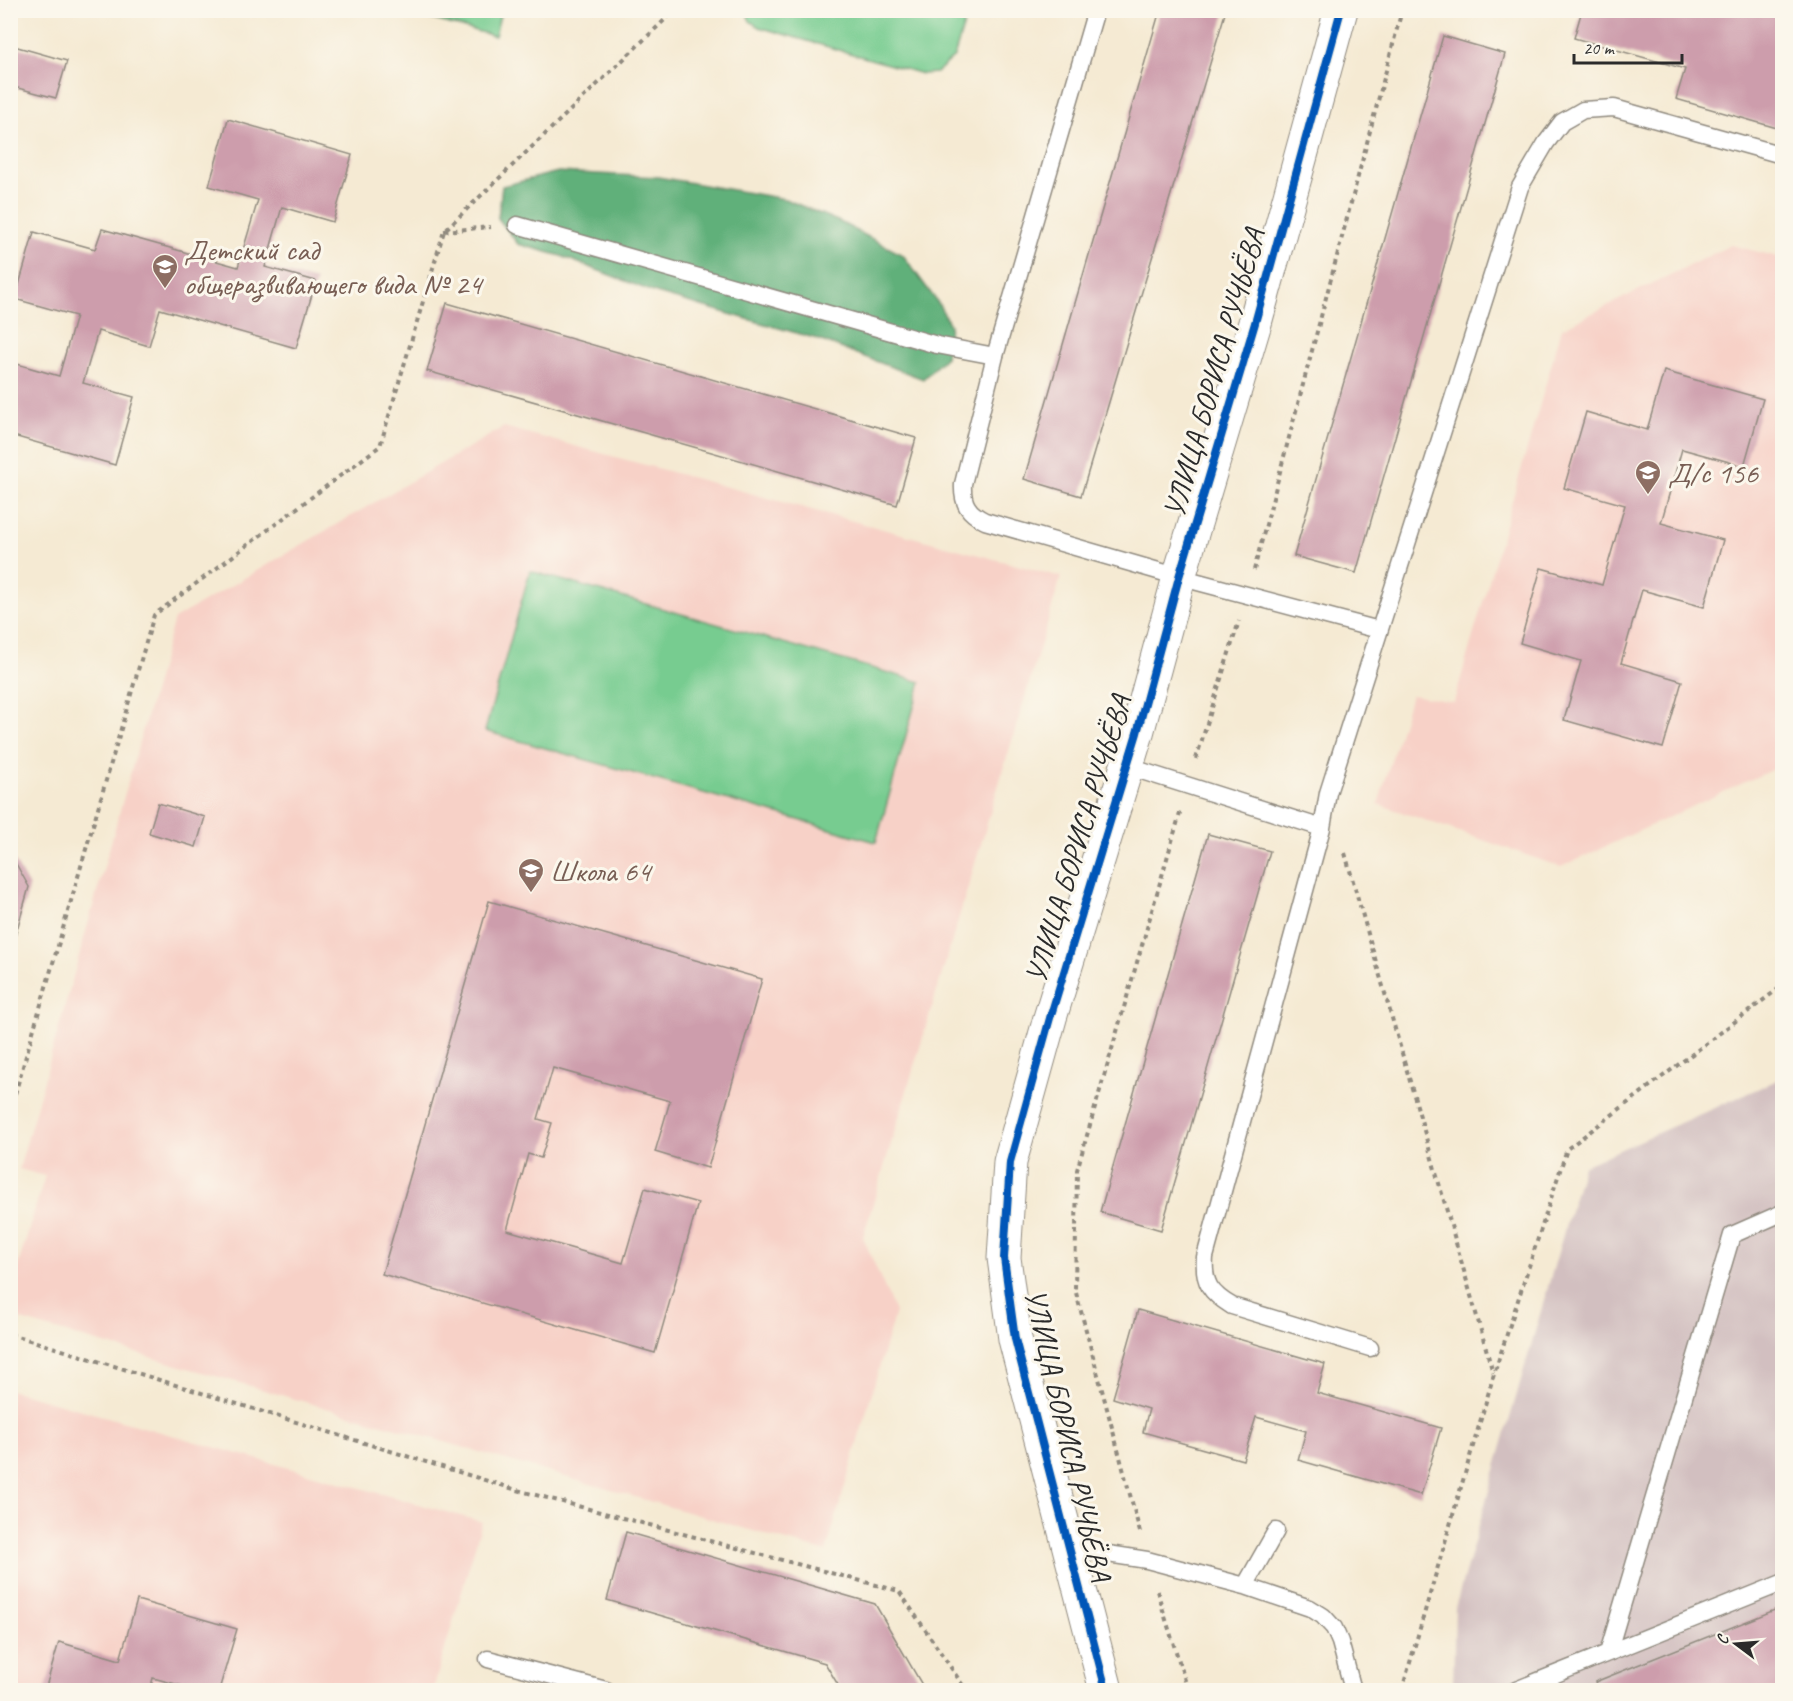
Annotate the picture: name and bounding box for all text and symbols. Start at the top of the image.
scale bar [1574,27,1682,65]
text: 20 m [1583,37,1616,59]
street label: УЛИЦА БОРИСА РУЧЬЁВА [1155,222,1274,522]
place label: Детский сад общеразвивающего вида № 24 [184,231,484,303]
school or university icon: Детский сад общеразвивающего вида № 24 [150,252,180,290]
place label: Д/с 156 [1668,454,1759,492]
school or university icon: Д/с 156 [1633,458,1663,496]
street label: УЛИЦА БОРИСА РУЧЬЁВА [1016,689,1140,987]
place label: Школа 64 [550,852,653,890]
school or university icon: Школа 64 [516,856,546,894]
street label: УЛИЦА БОРИСА РУЧЬЁВА [1016,1285,1121,1587]
north arrow [1706,1614,1766,1674]
text: С [1712,1632,1734,1647]

